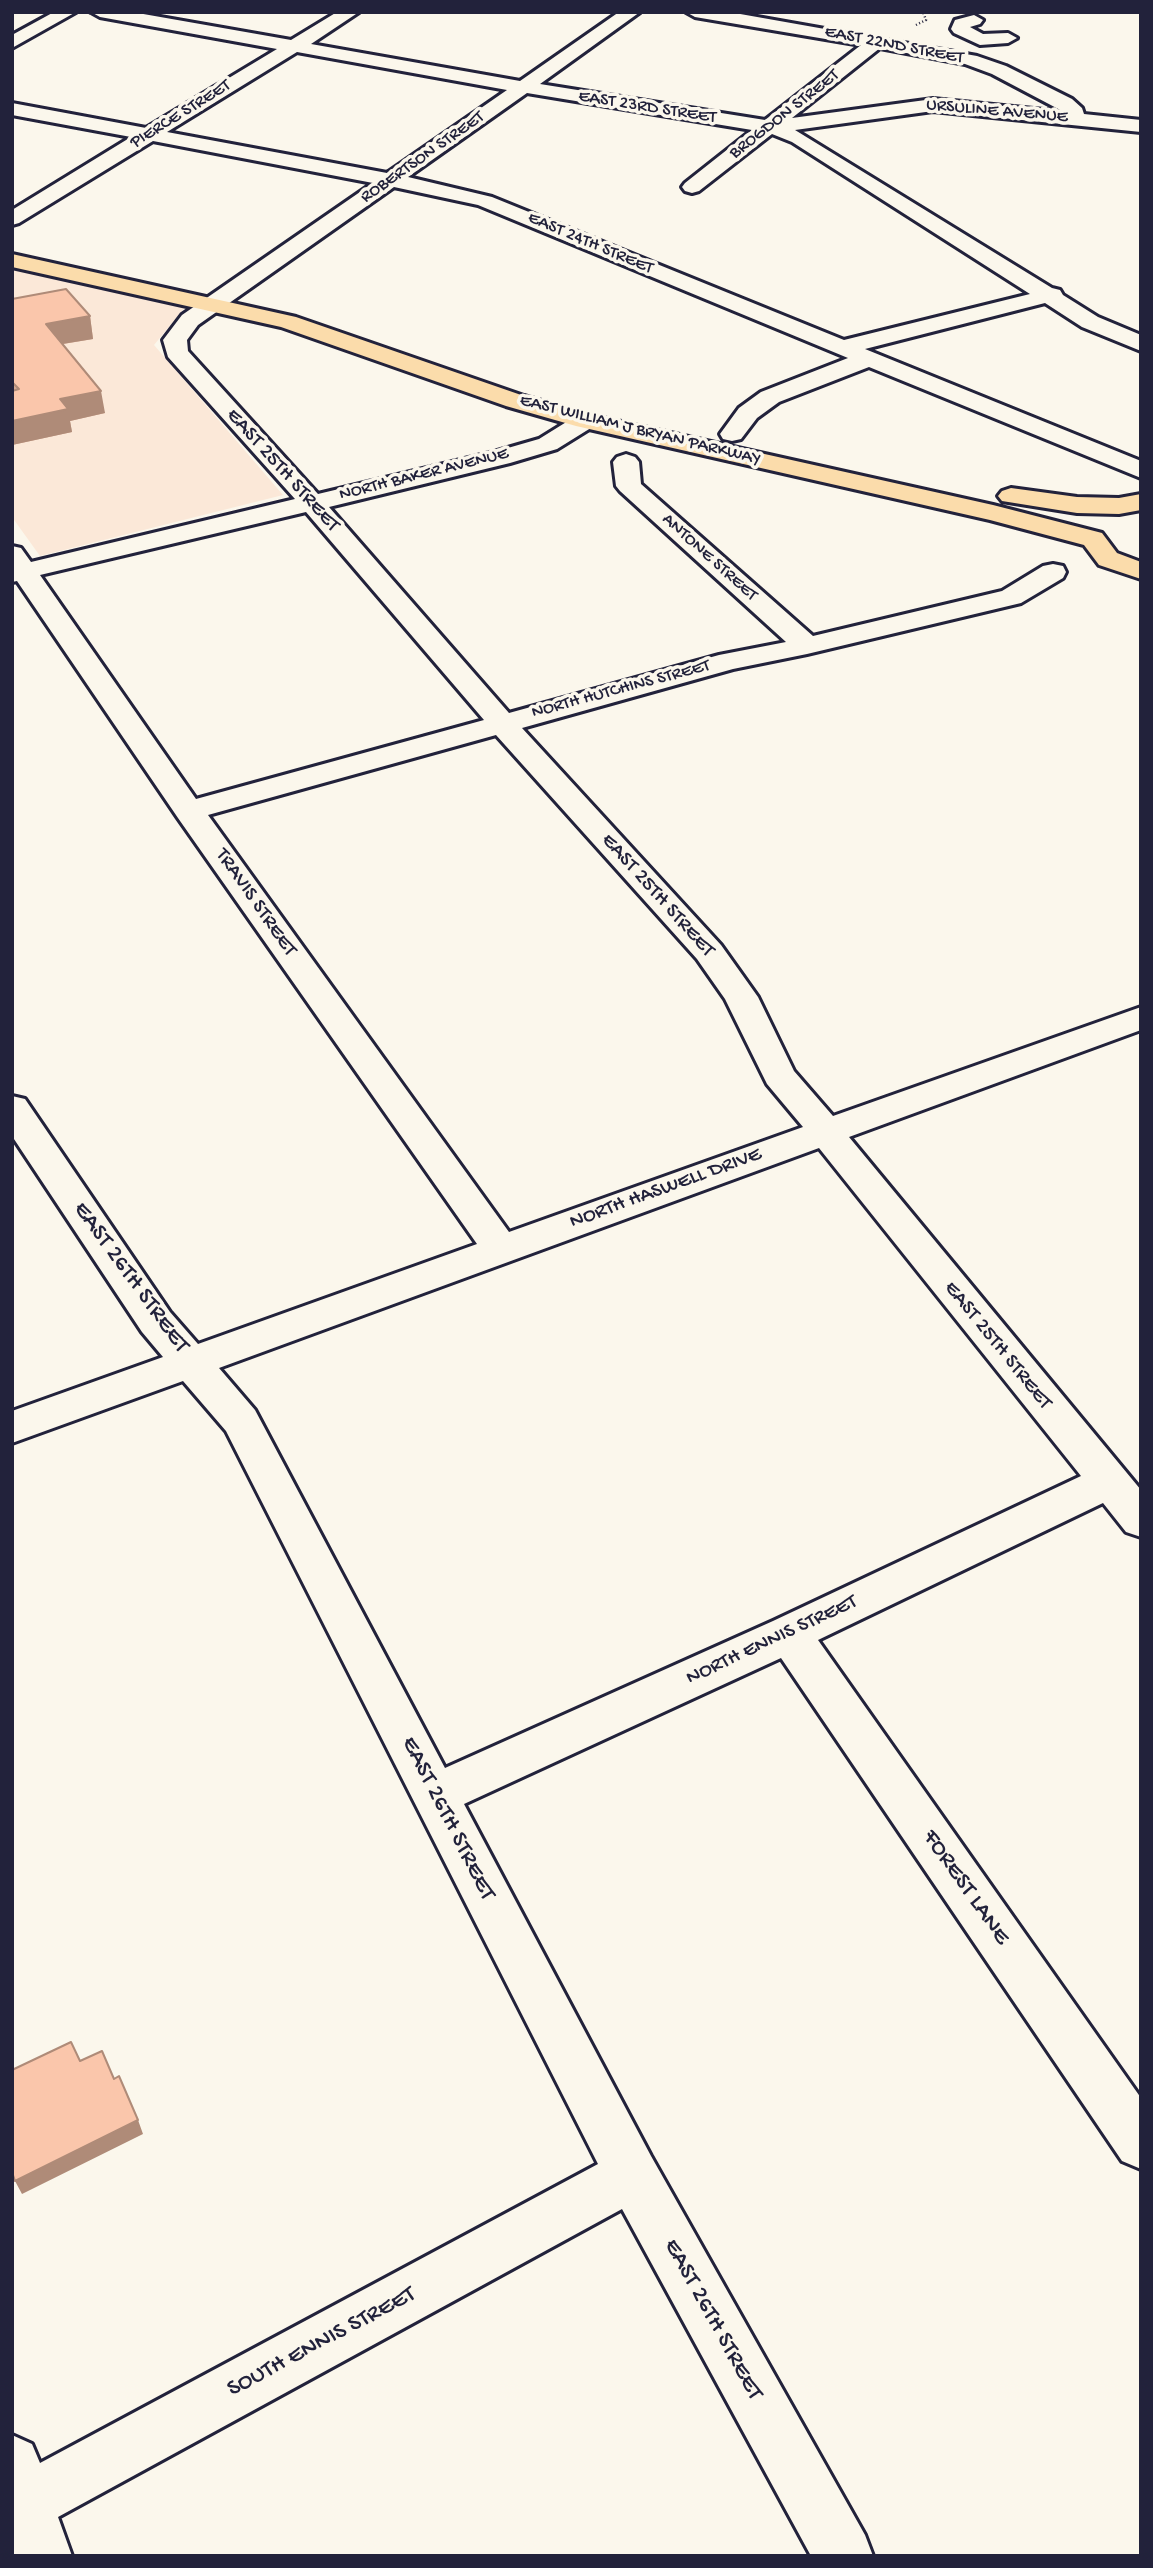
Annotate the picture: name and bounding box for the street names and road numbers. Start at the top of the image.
street label: EAST 22ND STREET [823,22,965,70]
street label: BROGDON STREET [726,65,844,165]
street label: PIERCE STREET [127,76,235,154]
street label: EAST 23RD STREET [577,86,717,130]
street label: URSULINE AVENUE [925,95,1069,129]
street label: ROBERTSON STREET [357,107,489,209]
street label: EAST 24TH STREET [524,208,656,280]
street label: EAST WILLIAM J BRYAN PARKWAY [517,391,763,471]
street label: EAST 25TH STREET [220,404,344,538]
street label: NORTH BAKER AVENUE [337,444,511,506]
street label: ANTONE STREET [657,509,761,607]
street label: NORTH HUTCHINS STREET [529,656,713,724]
street label: EAST 25TH STREET [595,829,719,963]
street label: TRAVIS STREET [209,844,301,962]
street label: NORTH HASWELL DRIVE [567,1143,765,1235]
street label: EAST 26TH STREET [66,1197,194,1359]
street label: EAST 25TH STREET [938,1277,1056,1415]
street label: NORTH ENNIS STREET [683,1590,861,1692]
street label: EAST 26TH STREET [393,1732,501,1906]
street label: FOREST LANE [915,1825,1015,1951]
street label: EAST 26TH STREET [656,2234,768,2406]
street label: SOUTH ENNIS STREET [223,2281,421,2405]

